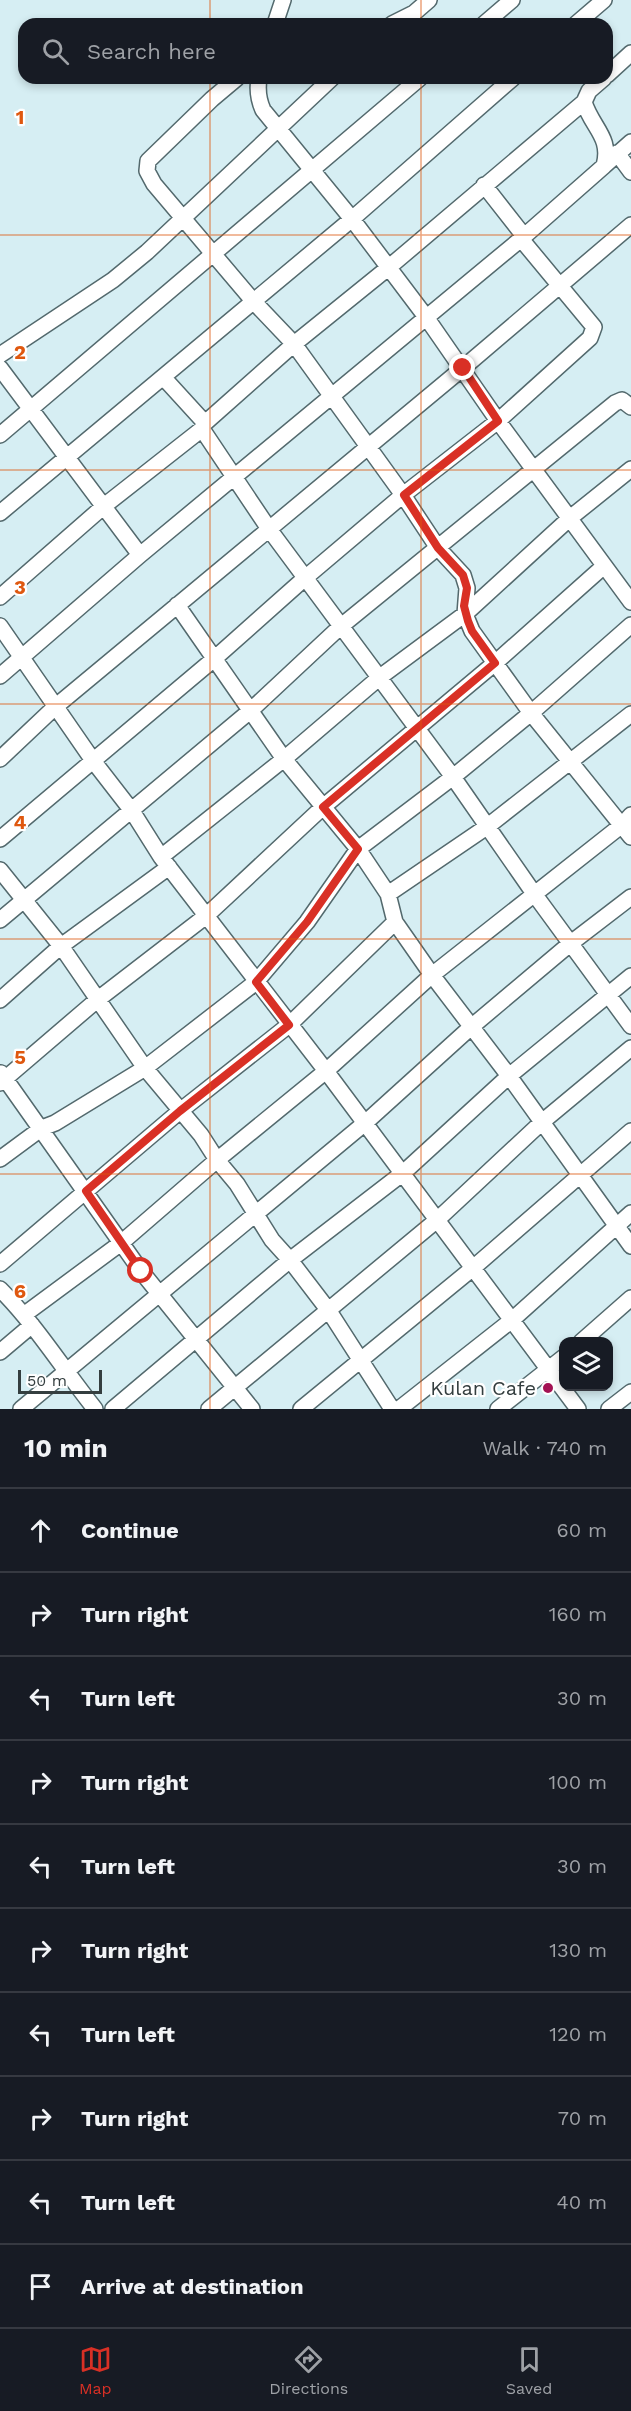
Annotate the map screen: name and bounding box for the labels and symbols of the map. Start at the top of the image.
text: 1 [16,105,24,129]
text: 2 [14,340,26,364]
route end [449,354,475,380]
text: 3 [14,575,26,599]
text: 4 [14,810,27,834]
text: 5 [14,1045,26,1069]
route start [127,1257,153,1283]
text: 6 [14,1279,26,1303]
scale bar [18,1367,102,1394]
place label: Kulan Cafe [430,1376,536,1400]
marker: Kulan Cafe [541,1381,555,1395]

